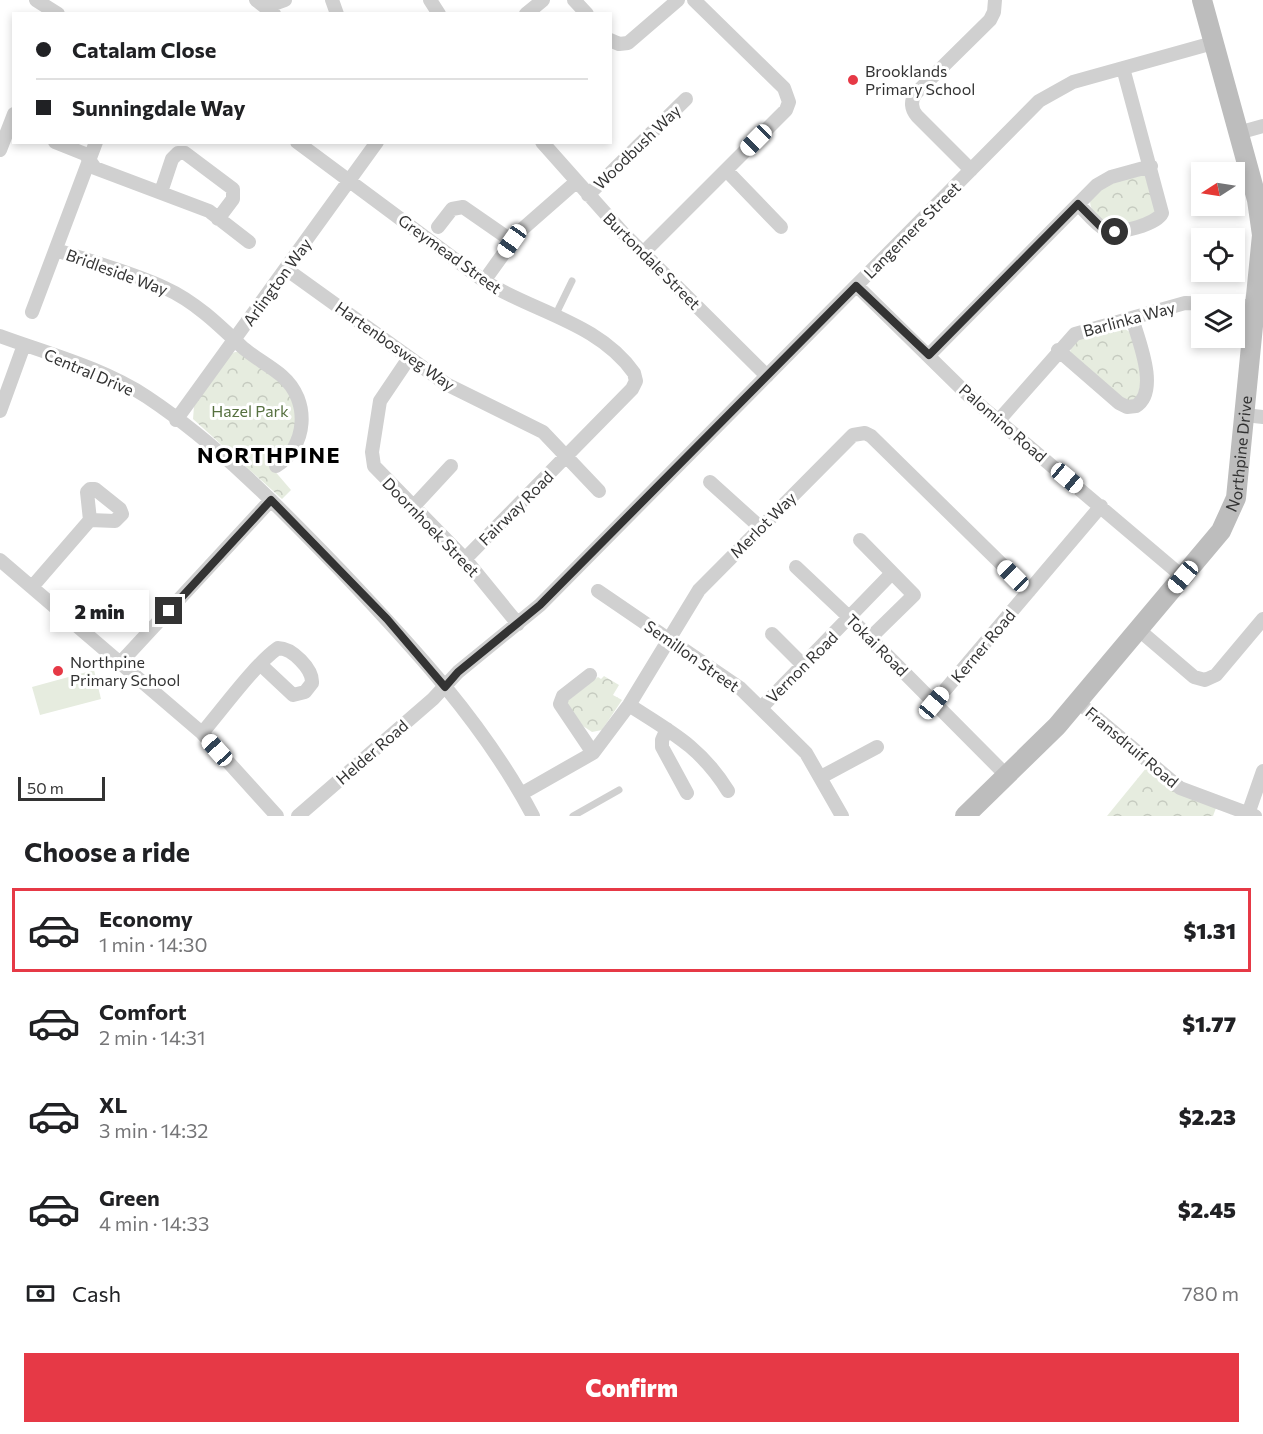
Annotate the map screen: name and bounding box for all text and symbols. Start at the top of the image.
text: Catalam Close [72,36,216,63]
place label: Brooklands Primary School [865,61,975,98]
marker: Brooklands Primary School [846,73,860,87]
text: Sunningdale Way [72,94,246,121]
street label: Woodbush Way [589,100,684,193]
car [737,121,775,159]
north arrow [1191,162,1245,216]
map controls [1191,162,1245,348]
street label: Langemere Street [859,177,964,282]
street label: Burtondale Street [600,208,705,313]
street label: Greymead Street [395,210,506,298]
route start [1101,218,1128,245]
car [494,221,530,261]
button: locate [1191,228,1245,282]
street label: Arlington Way [238,234,315,329]
street label: Bridleside Way [64,244,171,299]
button: layers [1191,294,1245,348]
street label: Hartenbosweg Way [332,297,459,394]
street label: Barlinka Way [1081,297,1177,340]
street label: Central Drive [42,344,137,399]
street label: Palomino Road [956,380,1051,466]
street label: Northpine Drive [1221,395,1255,515]
park label: Hazel Park [211,401,289,420]
district label: NORTHPINE [197,441,341,468]
car [1047,460,1087,496]
street label: Fairway Road [475,467,557,549]
street label: Doornhoek Street [379,473,484,581]
street label: Merlot Way [726,488,799,561]
car [994,557,1032,595]
car [1165,557,1201,597]
callout: 2 min [49,590,148,632]
route end [155,597,182,624]
text: 2 min [74,599,125,623]
street label: Kerner Road [947,605,1019,686]
street label: Tokai Road [842,610,912,680]
street label: Semillon Street [641,616,744,695]
street label: Vernon Road [762,627,841,706]
place label: Northpine Primary School [70,652,180,689]
marker: Northpine Primary School [51,664,65,678]
car [916,683,952,723]
street label: Fransdruif Road [1082,702,1183,791]
street label: Helder Road [332,715,411,788]
car [198,731,236,769]
scale bar [18,774,105,802]
text: 50 m [27,778,64,797]
text: Choose a ride [24,835,190,868]
icon: car [27,903,81,957]
text: Economy [99,905,193,932]
text: $1.31 [1184,917,1236,944]
text: 1 min · 14:30 [99,932,208,956]
icon: car [27,996,81,1050]
text: Comfort [99,998,187,1025]
text: $1.77 [1182,1010,1236,1037]
text: 2 min · 14:31 [99,1025,206,1049]
icon: car [27,1089,81,1143]
text: XL [99,1091,127,1118]
text: $2.23 [1179,1103,1236,1130]
text: 3 min · 14:32 [99,1118,208,1142]
icon: car [27,1182,81,1236]
text: Green [99,1184,160,1211]
text: $2.45 [1178,1196,1236,1223]
text: 4 min · 14:33 [99,1211,209,1235]
icon: cash [24,1277,57,1310]
text: Cash [72,1280,121,1307]
text: 780 m [1182,1281,1239,1305]
button: Confirm [24,1353,1239,1422]

